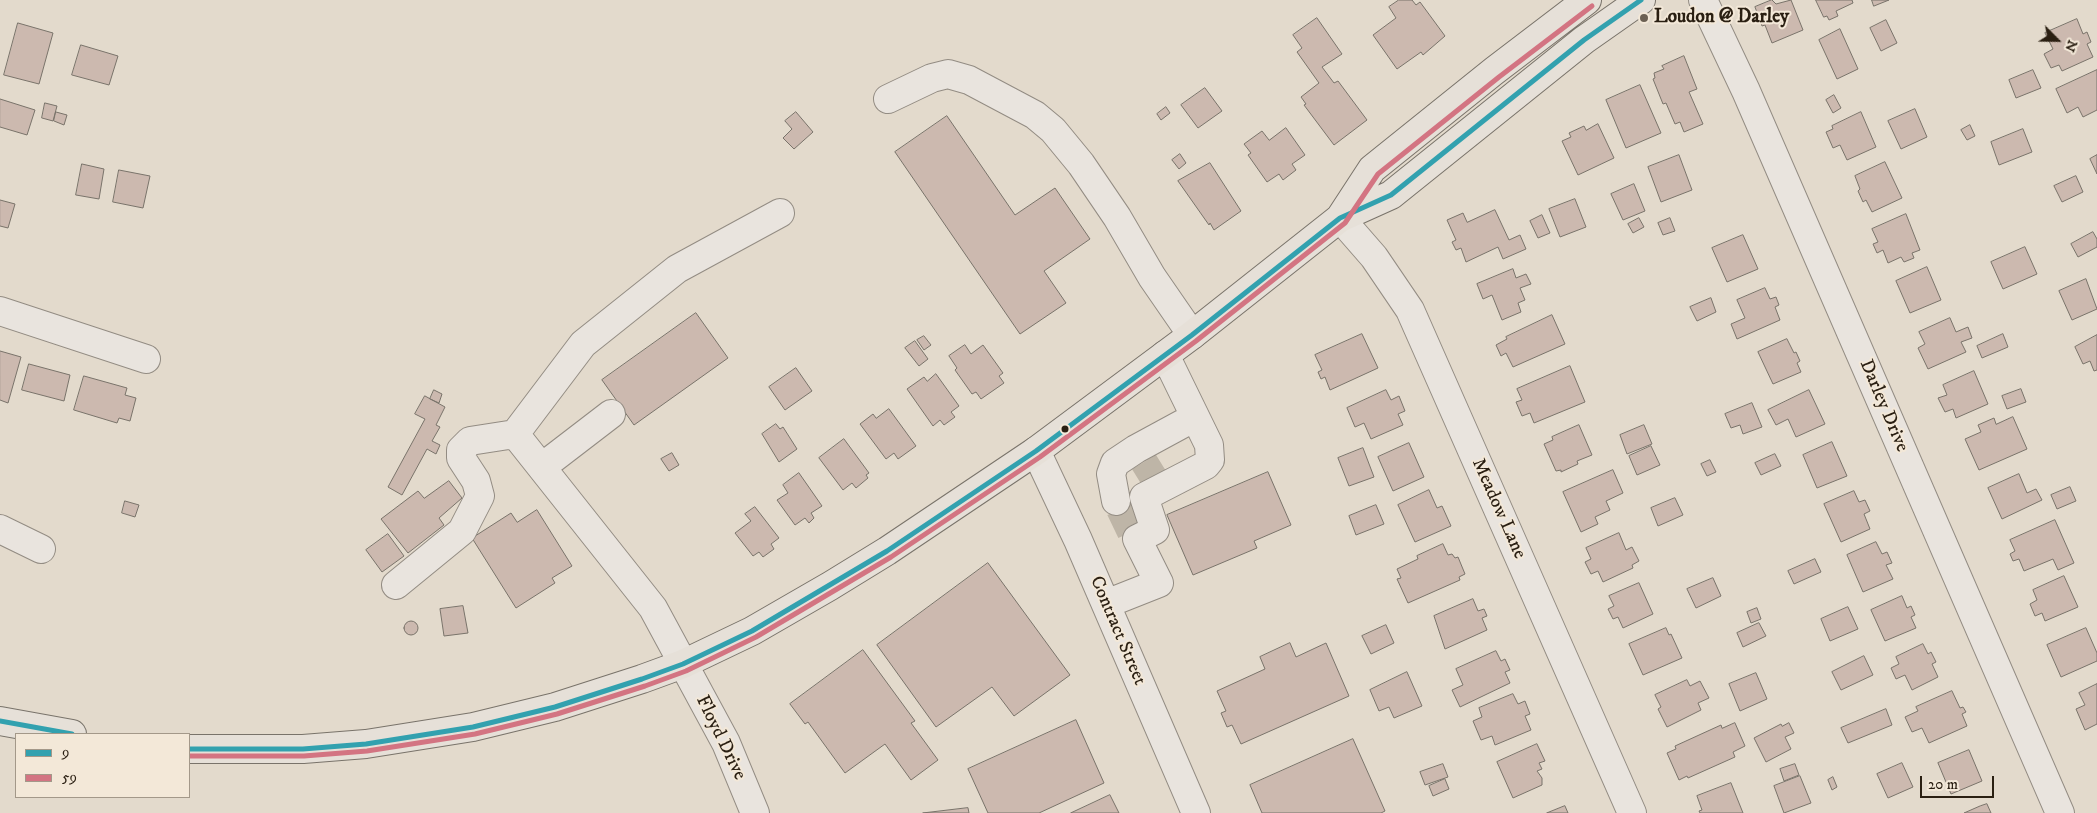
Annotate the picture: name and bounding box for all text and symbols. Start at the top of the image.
place label: Loudon @ Darley [1654,7,1789,29]
marker: Loudon @ Darley [1638,12,1650,24]
north arrow [2032,15,2082,65]
text: N [2060,37,2081,55]
street label: Darley Drive [1853,356,1913,456]
unlabelled marker [1060,424,1070,434]
street label: Meadow Lane [1466,455,1530,563]
street label: Contract Street [1084,573,1150,689]
street label: Floyd Drive [690,692,750,784]
legend [15,733,190,798]
text: 9 [62,743,70,762]
scale bar [1922,766,1996,798]
text: 59 [62,768,77,787]
text: 20 m [1928,775,1958,794]

